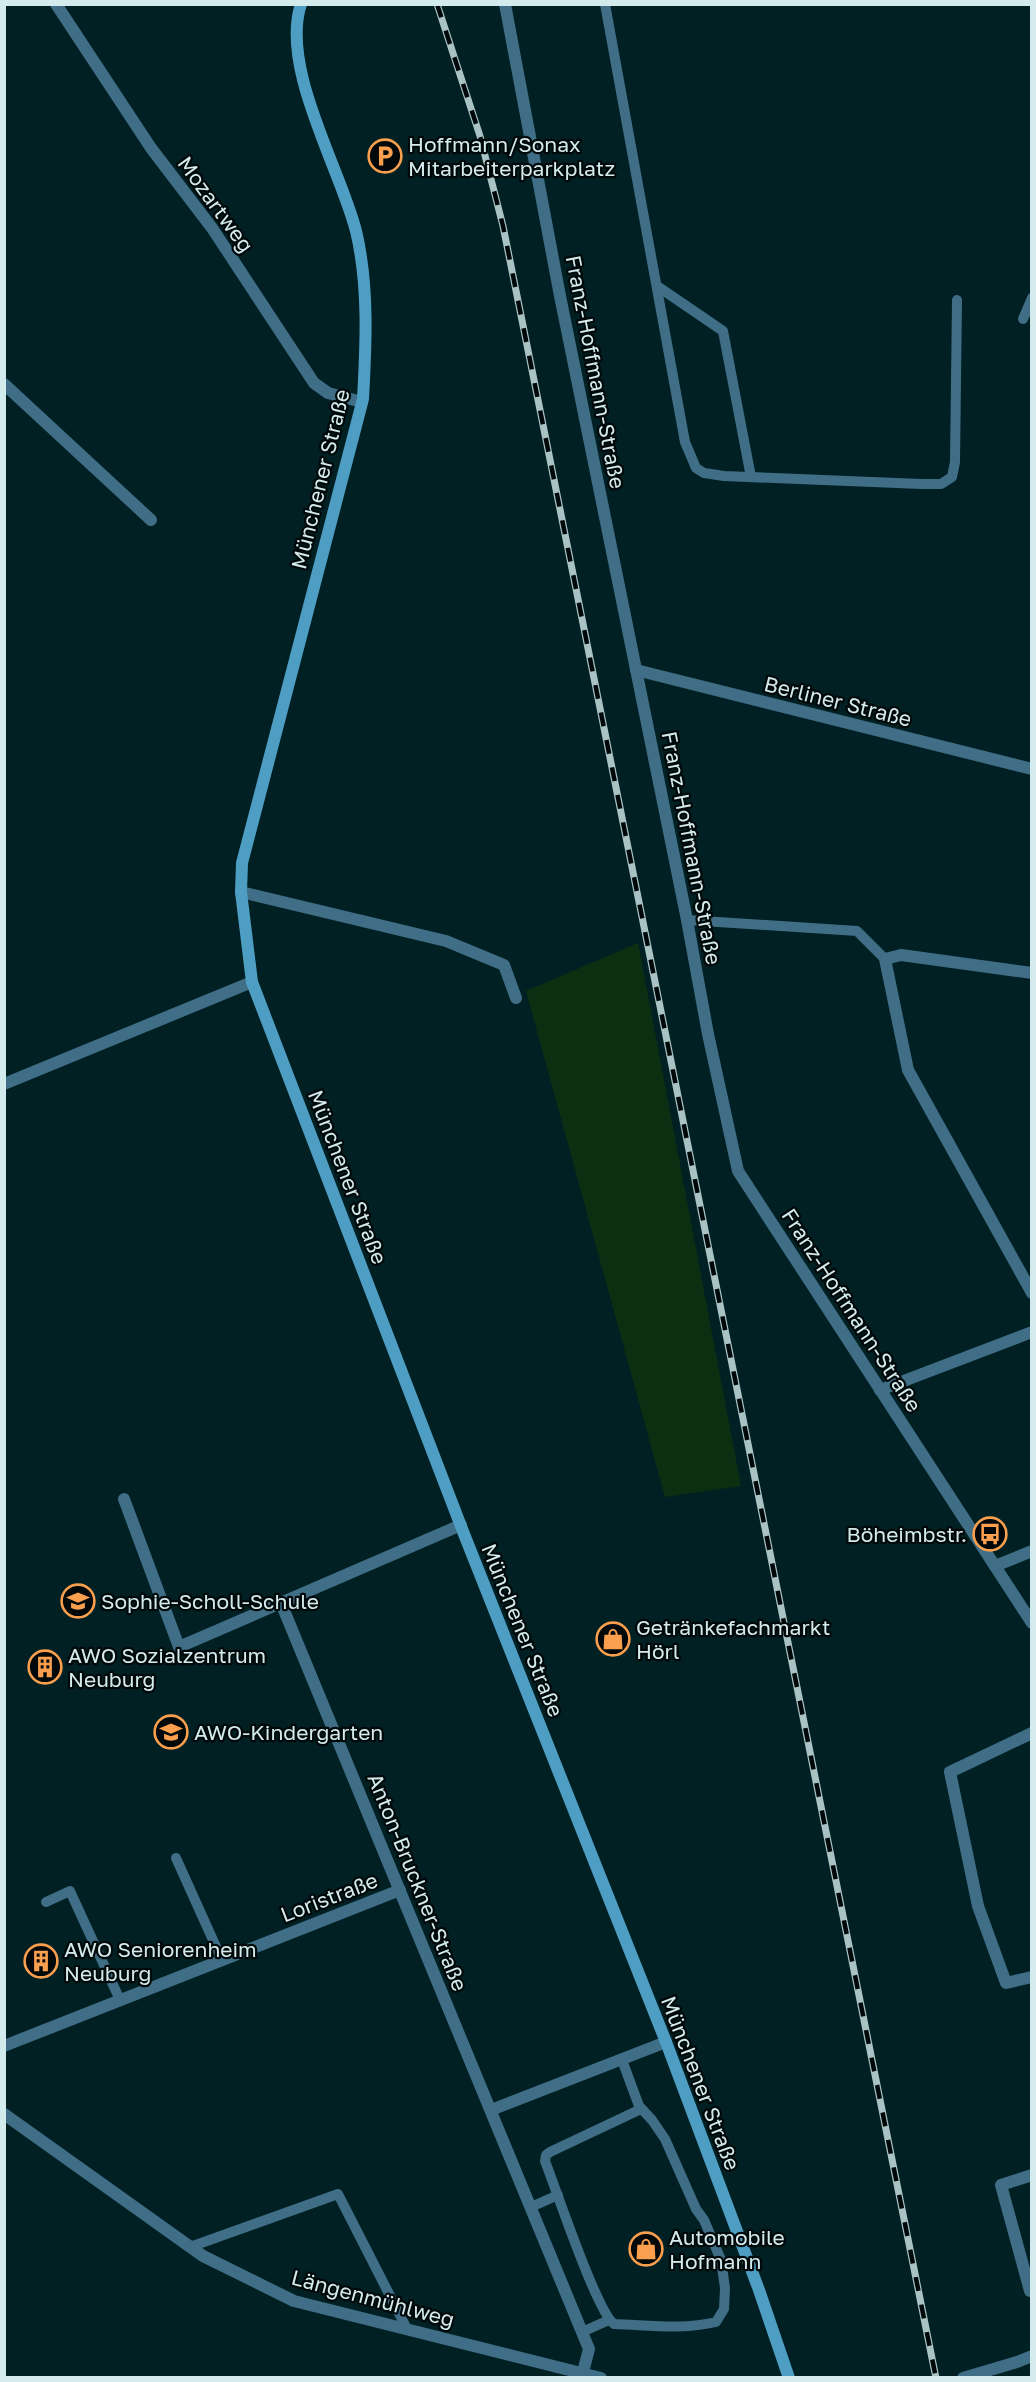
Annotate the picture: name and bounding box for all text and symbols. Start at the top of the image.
place label: Hoffmann/Sonax Mitarbeiterparkplatz [408,131,615,181]
parking icon: Hoffmann/Sonax Mitarbeiterparkplatz [367,138,403,174]
street label: Mozartweg [172,151,260,257]
street label: Franz-Hoffmann-Straße [561,253,631,491]
street label: Münchener Straße [285,386,355,572]
street label: Berliner Straße [762,670,914,732]
street label: Franz-Hoffmann-Straße [657,729,727,967]
street label: Münchener Straße [303,1086,393,1268]
street label: Franz-Hoffmann-Straße [776,1203,928,1417]
bus stop icon: Böheimbstr. [972,1516,1008,1552]
place label: Böheimbstr. [847,1521,967,1547]
street label: Münchener Straße [476,1540,570,1720]
school or university icon: Sophie-Scholl-Schule [60,1583,96,1619]
place label: Sophie-Scholl-Schule [101,1588,319,1614]
place label: Getränkefachmarkt Hörl [636,1614,830,1664]
shop icon: Getränkefachmarkt Hörl [595,1621,631,1657]
place label: AWO Sozialzentrum Neuburg [68,1642,266,1692]
building icon: AWO Sozialzentrum Neuburg [27,1649,63,1685]
school or university icon: AWO-Kindergarten [153,1714,189,1750]
place label: AWO-Kindergarten [194,1719,383,1745]
street label: Anton-Bruckner-Straße [362,1769,474,1995]
street label: Loristraße [277,1867,381,1927]
place label: AWO Seniorenheim Neuburg [64,1936,257,1986]
building icon: AWO Seniorenheim Neuburg [23,1943,59,1979]
street label: Münchener Straße [656,1992,746,2174]
place label: Automobile Hofmann [669,2224,785,2274]
shop icon: Automobile Hofmann [628,2231,664,2267]
street label: Längenmühlweg [289,2264,457,2332]

